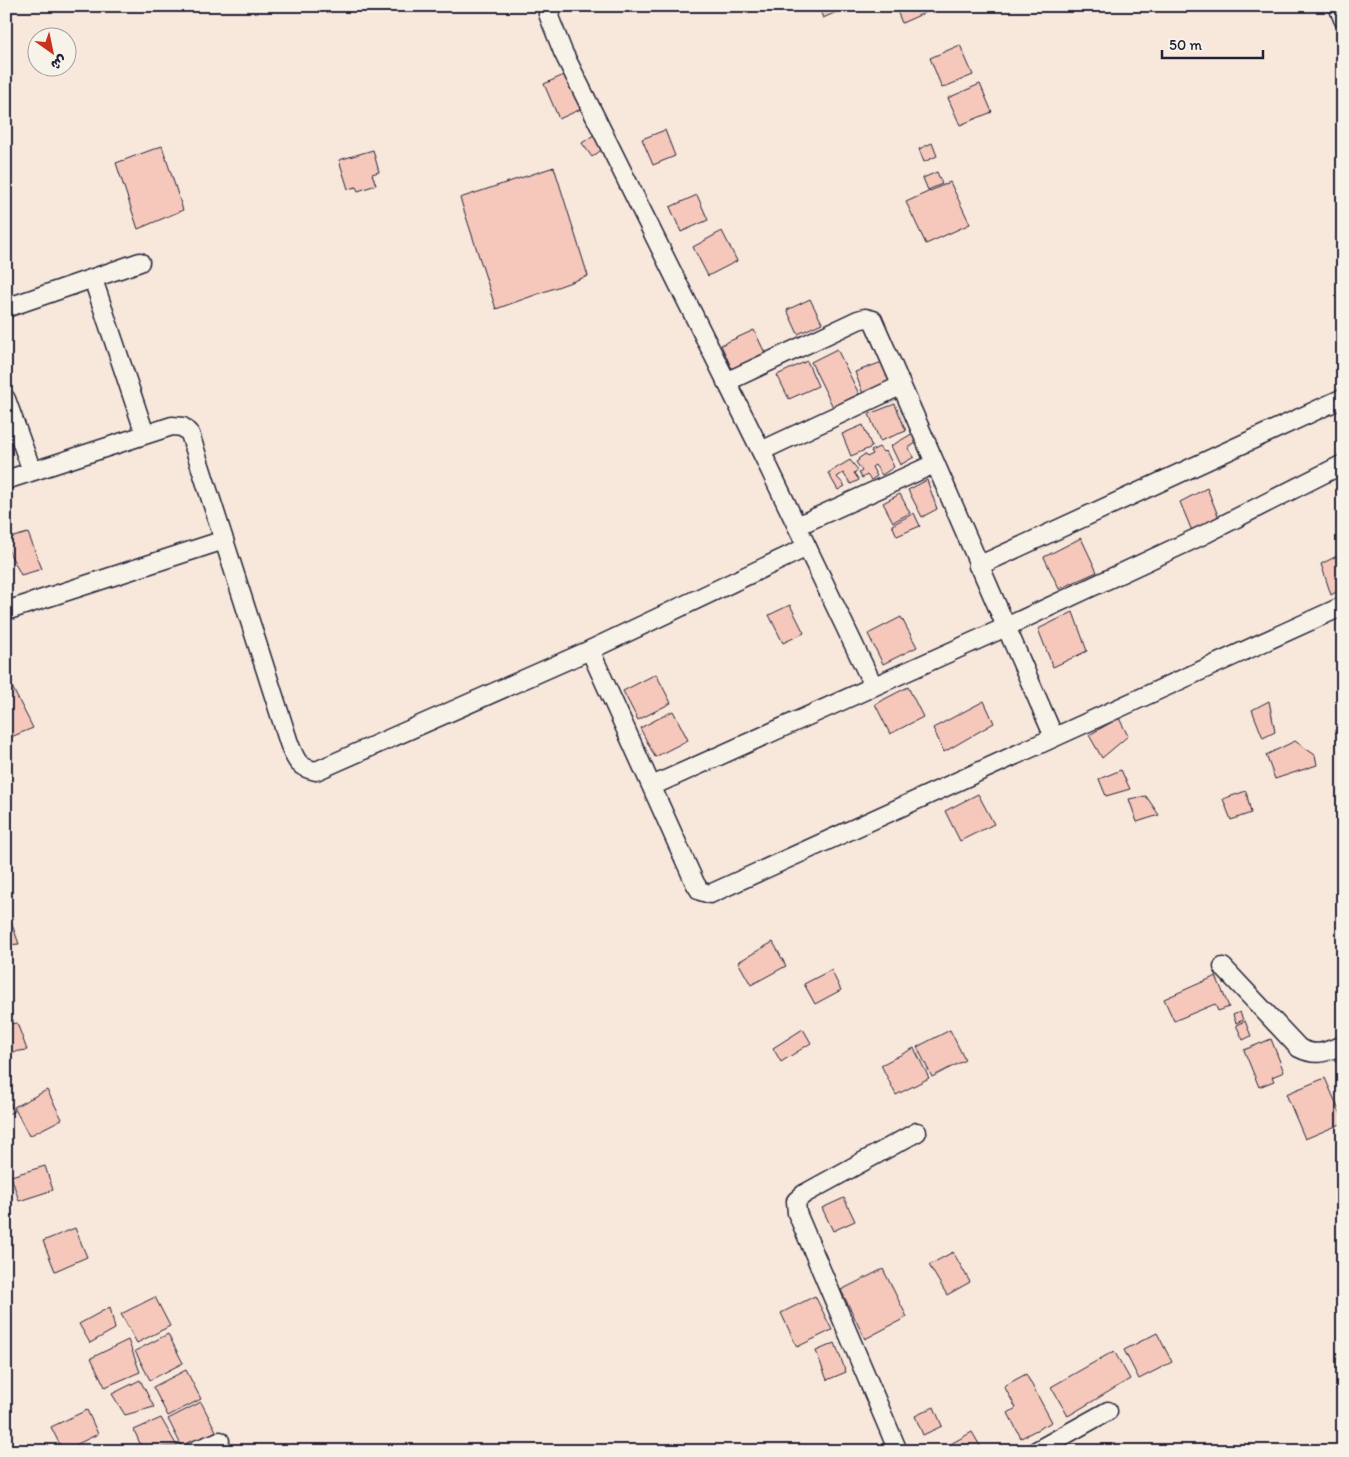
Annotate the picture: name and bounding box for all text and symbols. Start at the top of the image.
north arrow [28,28,78,78]
scale bar [1162,28,1263,60]
text: 50 m [1169,36,1202,54]
text: ش [48,51,70,74]

